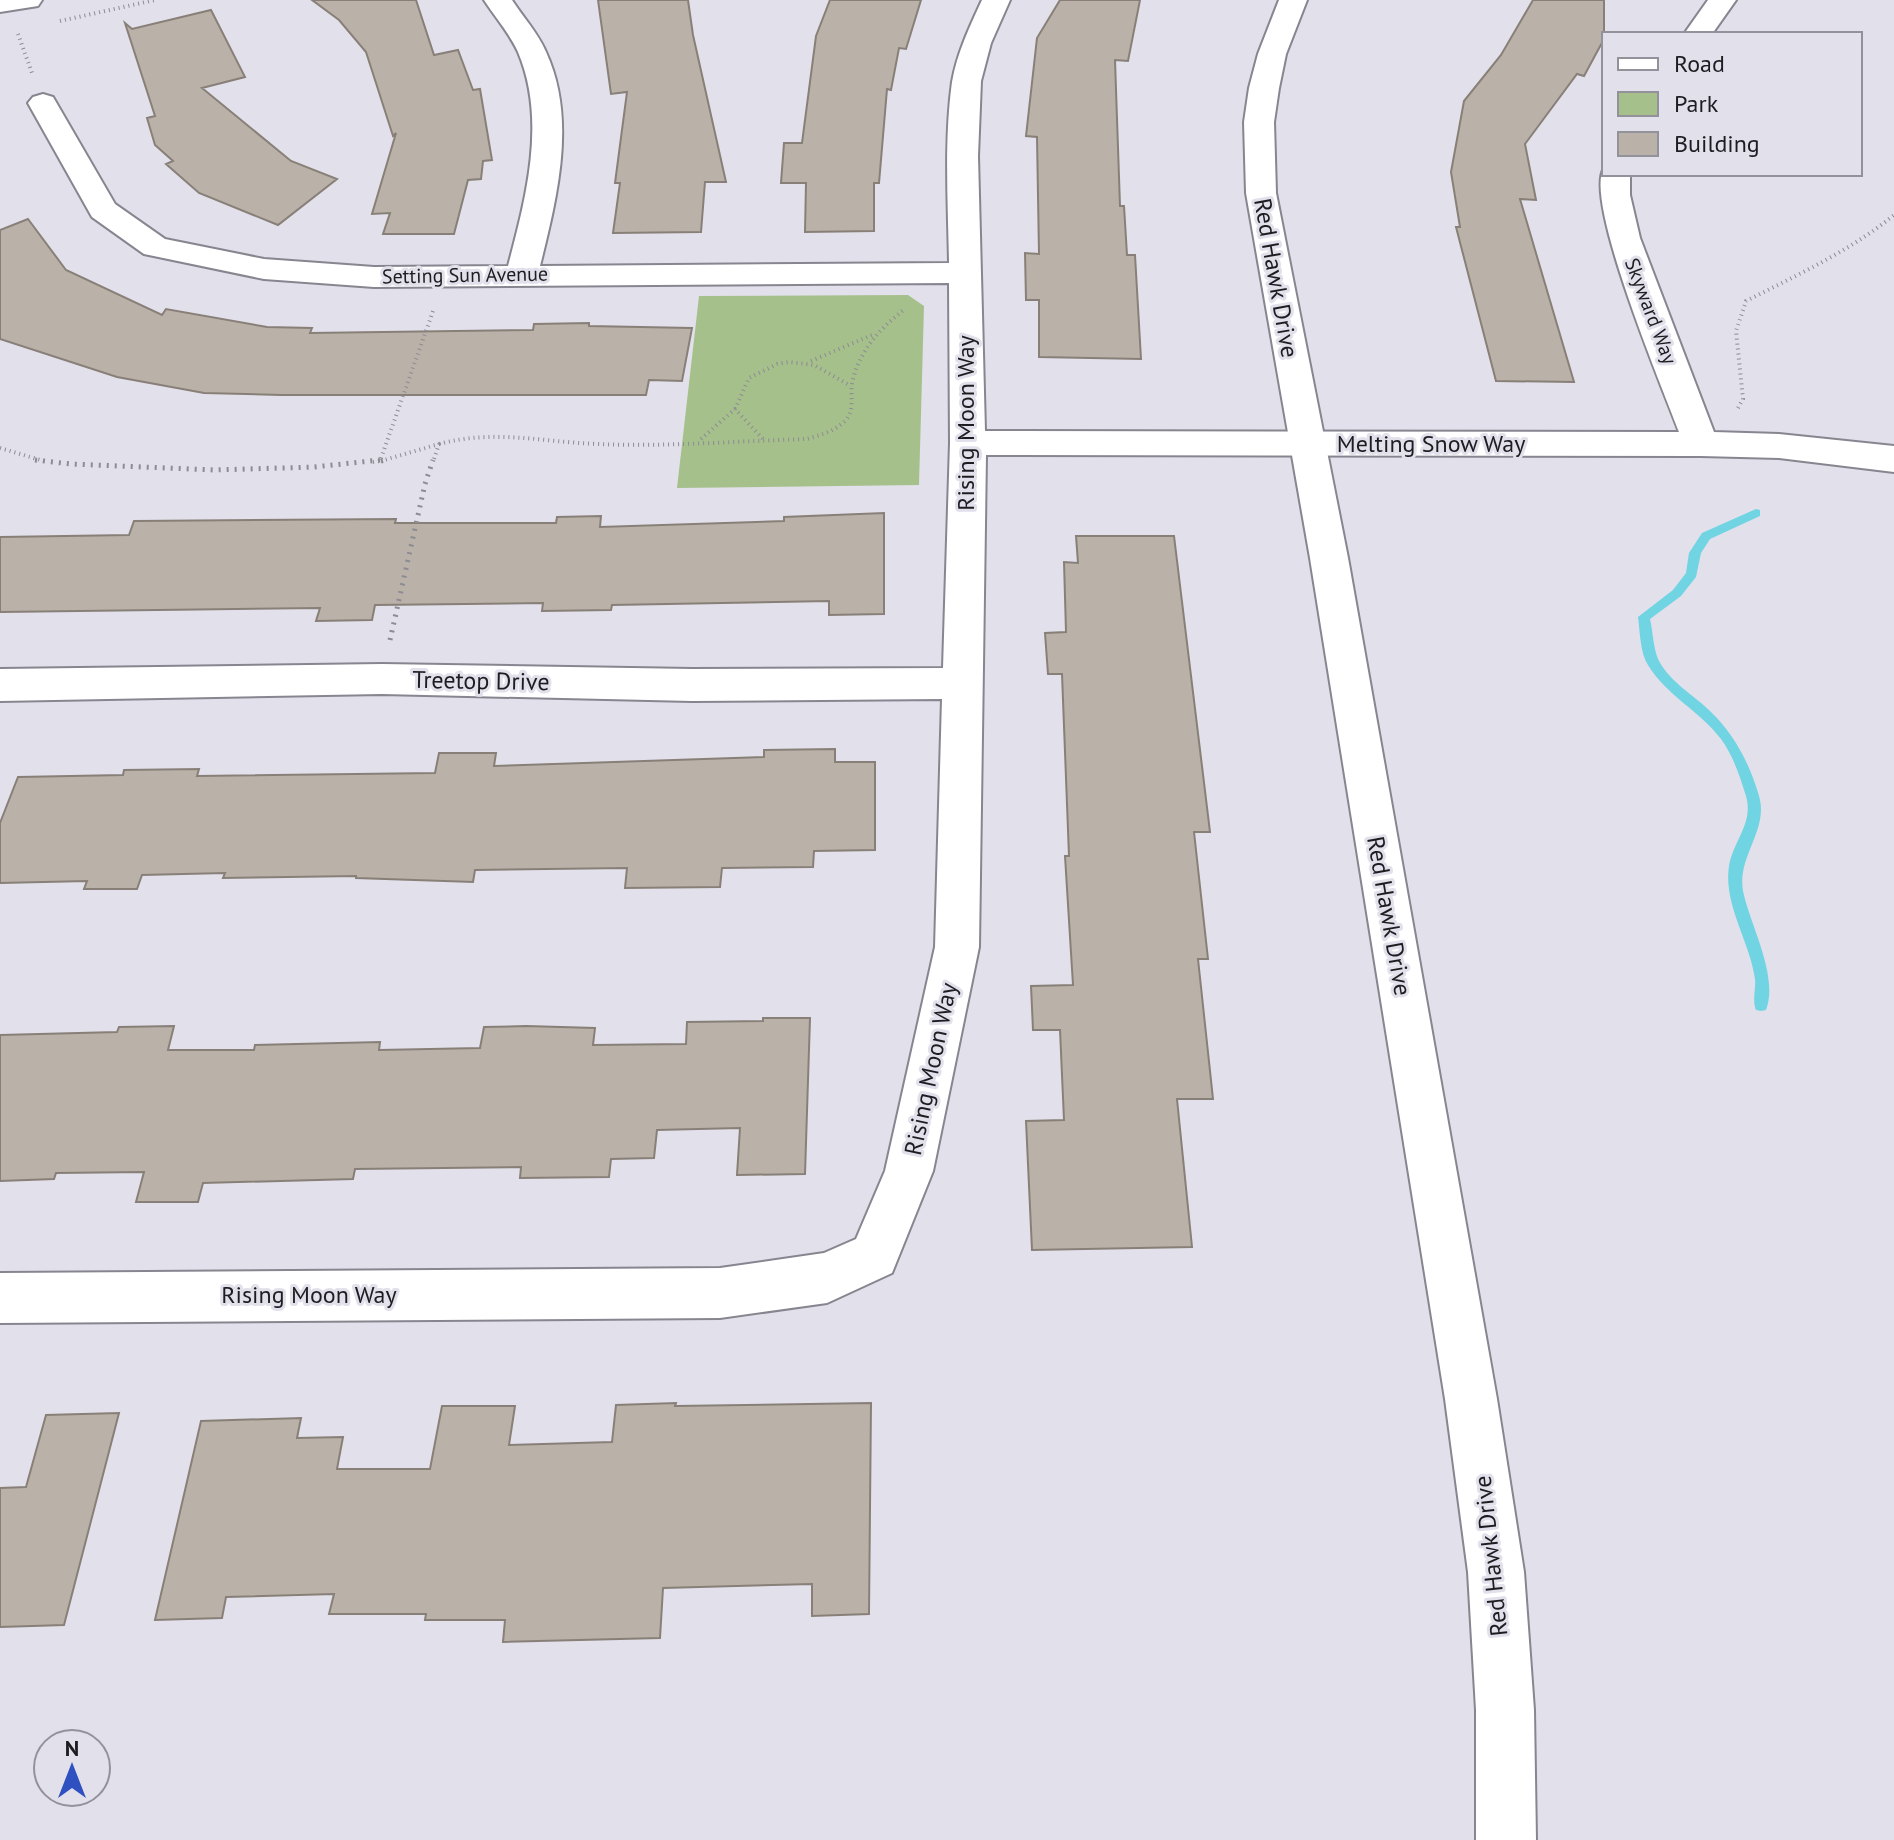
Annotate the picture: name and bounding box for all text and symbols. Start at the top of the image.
legend [1602,32,1862,176]
text: Road [1674,48,1725,79]
text: Park [1674,88,1719,119]
text: Building [1674,128,1760,159]
street label: Red Hawk Drive [1247,196,1306,360]
street label: Skyward Way [1619,254,1683,368]
street label: Setting Sun Avenue [382,261,548,289]
street label: Rising Moon Way [950,335,981,511]
street label: Melting Snow Way [1337,428,1525,459]
street label: Treetop Drive [412,664,550,697]
street label: Red Hawk Drive [1360,834,1419,998]
street label: Rising Moon Way [897,980,964,1158]
street label: Rising Moon Way [221,1279,397,1310]
street label: Red Hawk Drive [1467,1474,1514,1638]
north arrow [32,1728,112,1808]
text: N [65,1734,79,1762]

